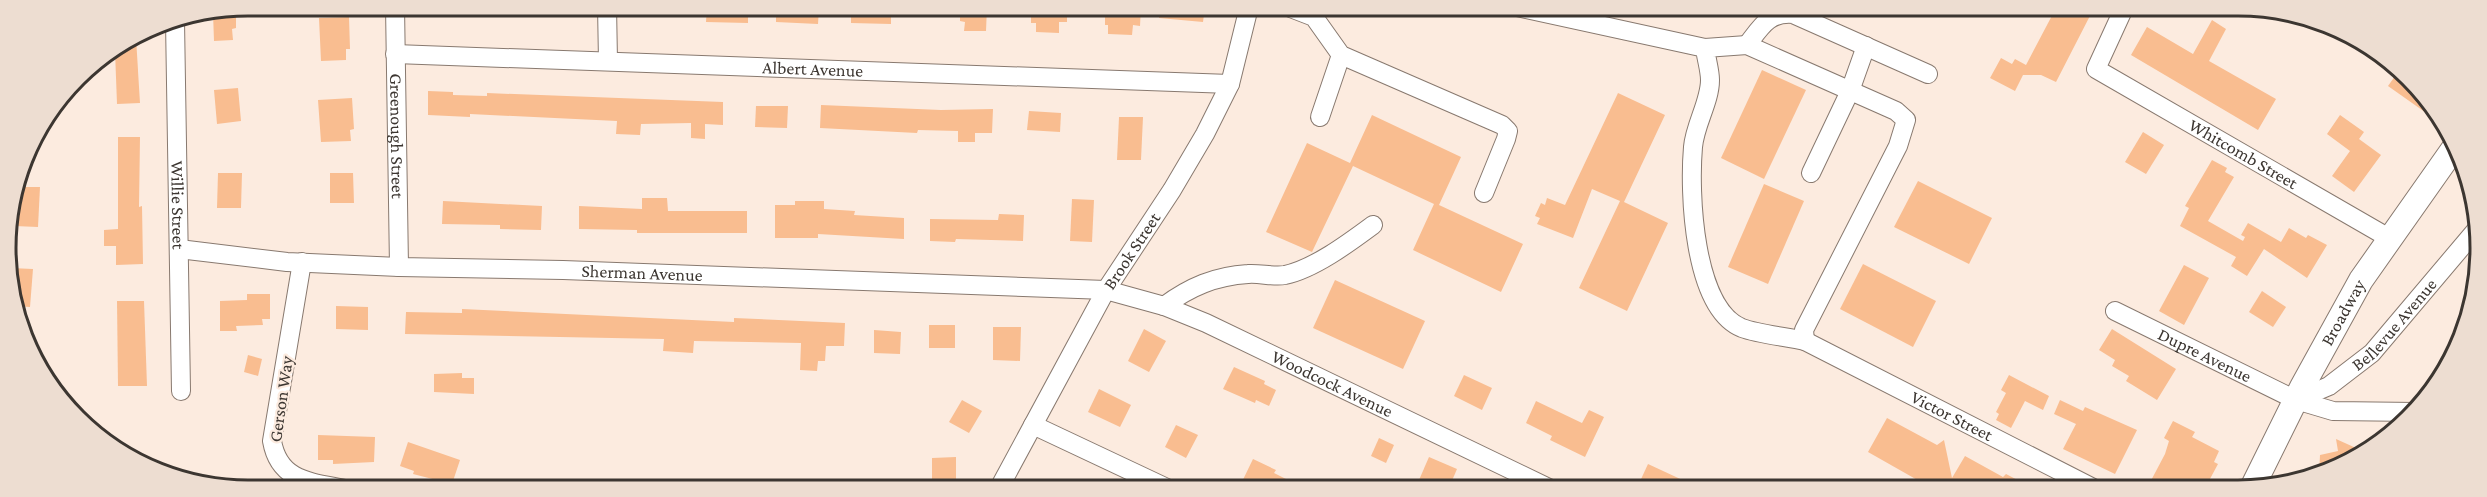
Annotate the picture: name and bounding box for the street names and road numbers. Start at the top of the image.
street label: Albert Avenue [762,57,864,81]
street label: Greenough Street [386,73,408,200]
street label: Whitcomb Street [2185,115,2302,194]
street label: Willie Street [167,160,189,250]
street label: Brook Street [1099,208,1165,293]
street label: Sherman Avenue [581,261,703,285]
street label: Bellevue Avenue [2348,274,2441,375]
street label: Broadway [2317,275,2370,349]
street label: Dupre Avenue [2155,324,2255,386]
street label: Woodcock Avenue [1269,346,1396,421]
street label: Gerson Way [265,354,297,443]
street label: Victor Street [1908,387,1997,446]

